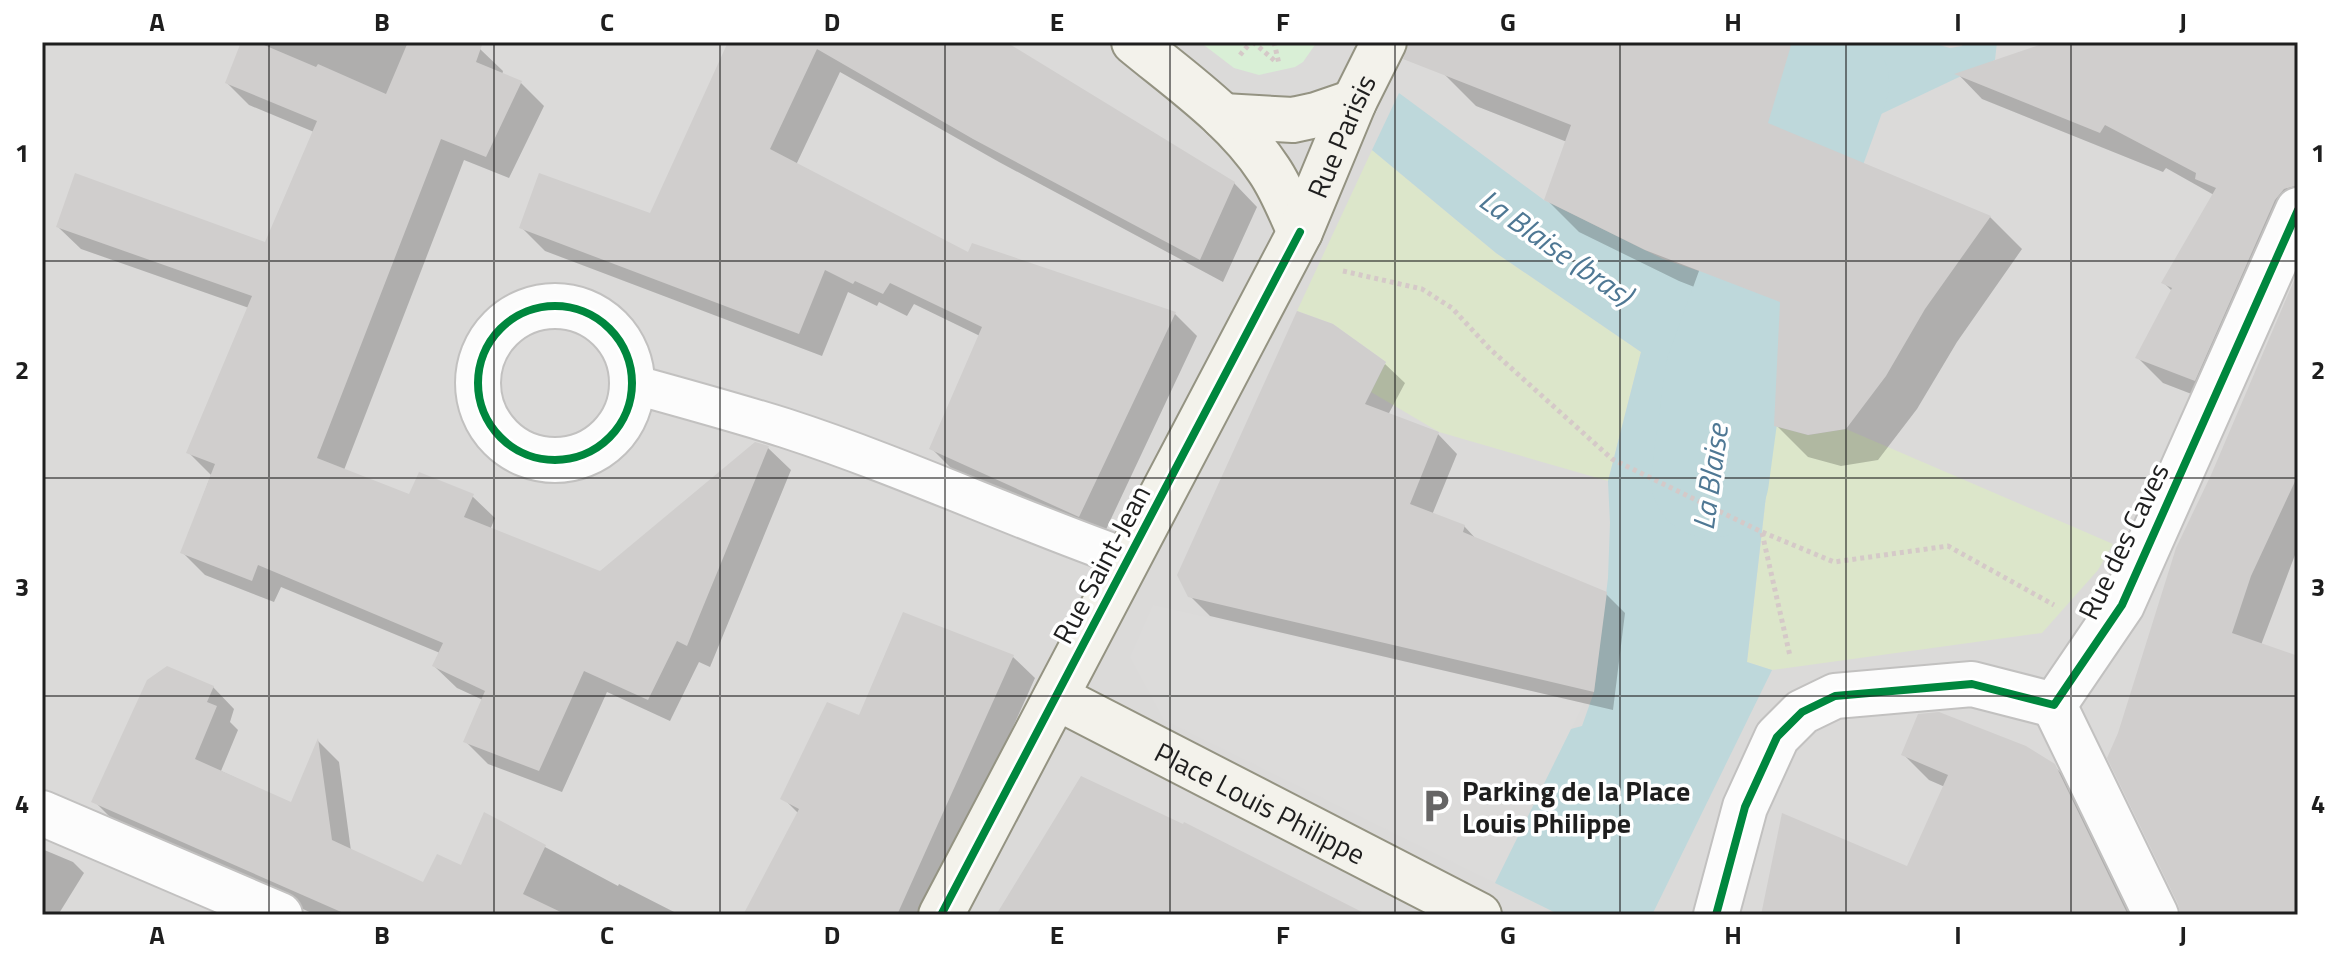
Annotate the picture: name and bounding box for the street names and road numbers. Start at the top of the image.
street label: Rue Parisis [1295,66,1386,204]
street label: Rue des Caves [2066,455,2180,627]
street label: Rue Saint-Jean [1041,477,1161,651]
street label: Place Louis Philippe [1148,730,1373,875]

